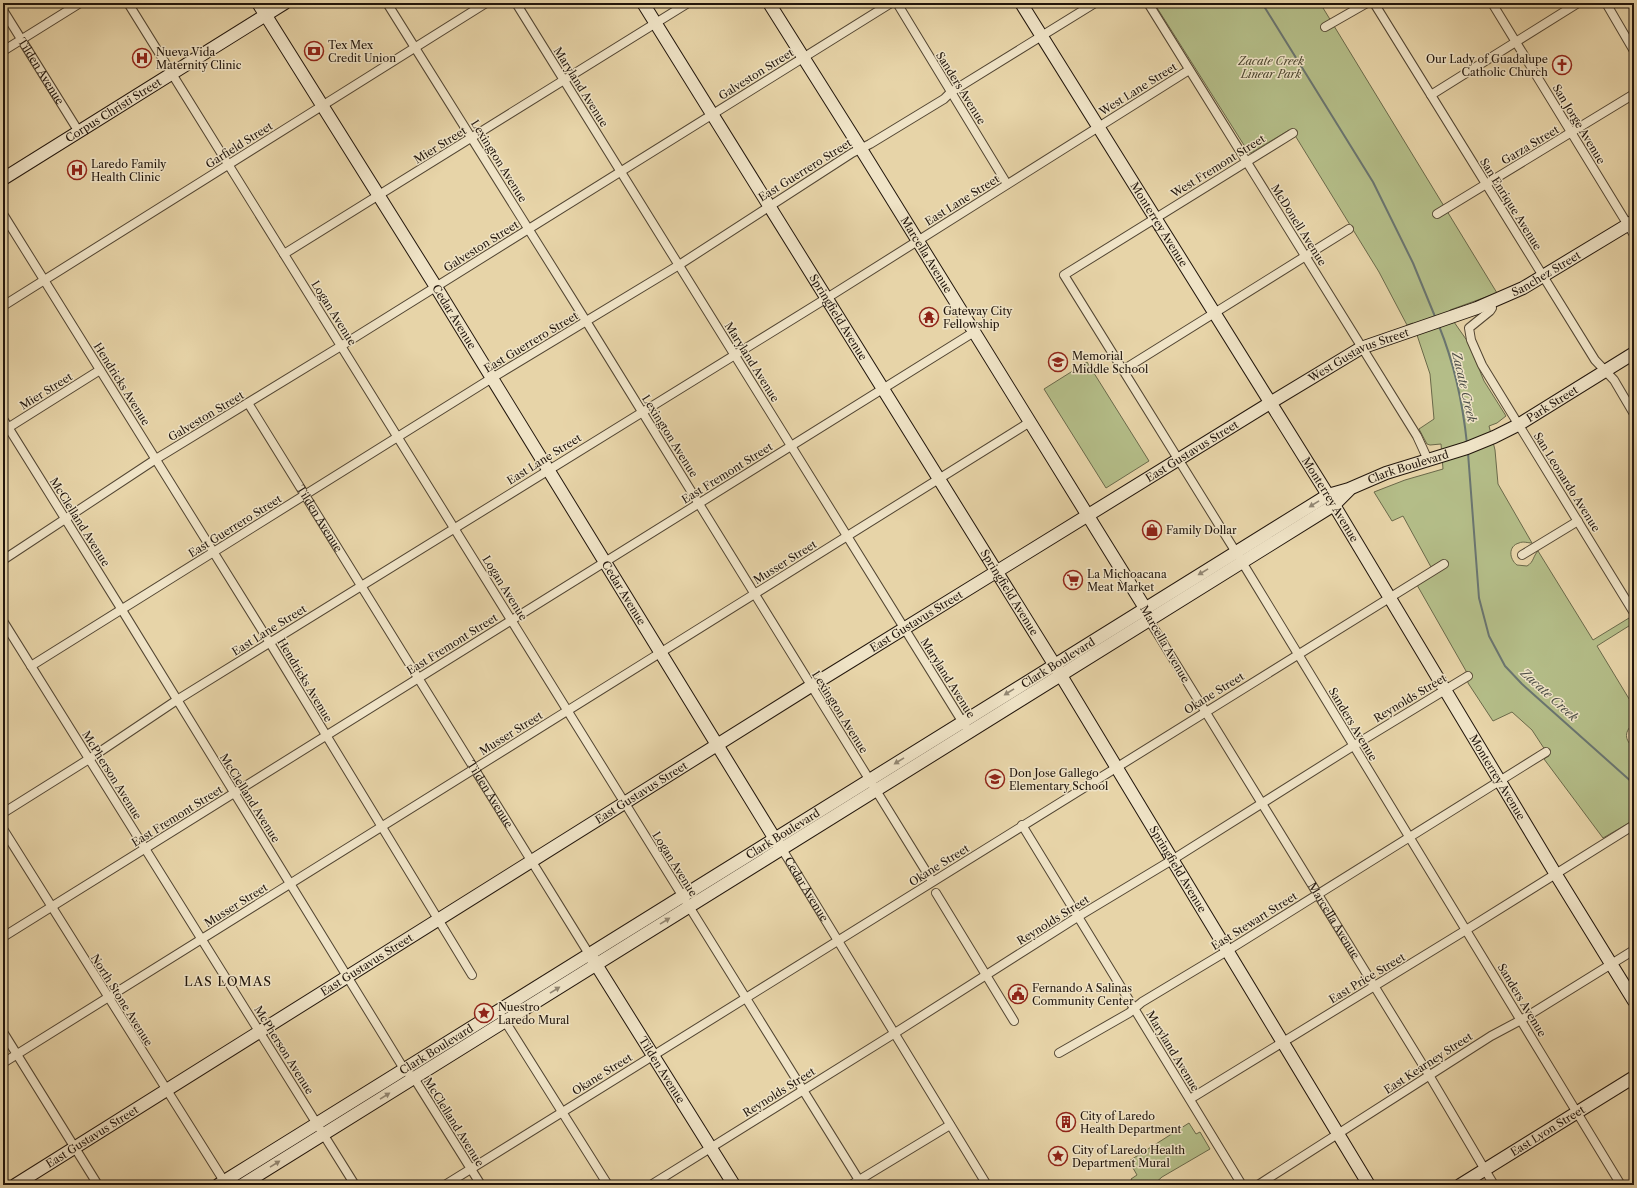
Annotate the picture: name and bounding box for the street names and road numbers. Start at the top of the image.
street label: Tilden Avenue [15,35,67,107]
street label: Maryland Avenue [551,44,611,130]
street label: Galveston Street [716,45,796,103]
street label: Sanders Avenue [933,49,989,127]
street label: West Lane Street [1096,59,1180,119]
street label: Corpus Christi Street [63,75,164,145]
street label: San Jorge Avenue [1550,82,1608,166]
street label: Lexington Avenue [468,117,530,205]
street label: Garfield Street [203,119,275,171]
street label: Garza Street [1499,122,1561,168]
street label: Mier Street [411,123,469,167]
street label: West Fremont Street [1167,131,1268,201]
street label: East Guerrero Street [756,136,854,204]
street label: San Enrique Avenue [1477,155,1545,253]
street label: East Lane Street [922,171,1002,228]
street label: Monterrey Avenue [1128,180,1191,269]
street label: McDonell Avenue [1268,182,1330,268]
street label: Marcella Avenue [898,214,955,296]
street label: Galveston Street [441,217,521,275]
street label: Sanchez Street [1509,248,1583,299]
street label: Springfield Avenue [806,272,870,363]
street label: Logan Avenue [308,278,360,348]
street label: Cedar Avenue [429,282,479,352]
street label: East Guerrero Street [481,308,581,376]
street label: Maryland Avenue [722,319,782,405]
street label: West Gustavus Street [1305,325,1411,386]
street label: Hendricks Avenue [91,340,153,428]
street label: Mier Street [17,369,75,413]
street label: Park Street [1524,383,1580,425]
street label: Galveston Street [166,388,247,444]
street label: Lexington Avenue [639,392,701,480]
street label: East Gustavus Street [1143,417,1241,485]
street label: East Lane Street [504,430,584,487]
street label: San Leonardo Avenue [1531,430,1603,534]
street label: East Fremont Street [679,439,775,507]
street label: Clark Boulevard [1365,447,1451,487]
street label: Monterrey Avenue [1299,454,1362,545]
street label: McClelland Avenue [47,475,113,569]
street label: Tilden Avenue [294,483,346,555]
street label: East Guerrero Street [186,492,284,560]
street label: Musser Street [751,537,819,587]
street label: Springfield Avenue [977,547,1041,638]
street label: Logan Avenue [479,553,531,623]
street label: Cedar Avenue [599,558,649,628]
street label: East Gustavus Street [867,587,965,655]
street label: East Lane Street [229,601,309,658]
street label: Marcella Avenue [1137,603,1193,685]
street label: East Fremont Street [404,610,500,678]
street label: Clark Boulevard [1018,634,1098,691]
street label: Hendricks Avenue [274,635,336,725]
street label: Maryland Avenue [918,635,978,721]
street label: Lexington Avenue [809,668,871,756]
street label: Okane Street [1181,669,1247,717]
street label: Reynolds Street [1371,671,1449,725]
street label: Sanders Avenue [1326,685,1380,763]
street label: Musser Street [477,708,545,758]
street label: McPherson Avenue [79,728,145,822]
street label: Monterrey Avenue [1466,732,1528,822]
street label: McClelland Avenue [217,751,283,845]
street label: Tilden Avenue [464,758,516,830]
street label: East Gustavus Street [592,758,690,827]
street label: East Fremont Street [129,782,225,850]
street label: Clark Boulevard [743,806,823,862]
street label: Springfield Avenue [1146,823,1210,915]
street label: Logan Avenue [649,829,701,899]
street label: Okane Street [906,841,972,889]
street label: Cedar Avenue [781,854,832,924]
street label: Musser Street [202,880,270,930]
street label: Marcella Avenue [1305,880,1363,961]
street label: East Stewart Street [1208,889,1300,953]
street label: Reynolds Street [1014,892,1092,948]
street label: East Gustavus Street [318,930,416,999]
street label: East Price Street [1326,950,1408,1006]
street label: North Stone Avenue [88,951,156,1049]
street label: Sanders Avenue [1495,961,1549,1039]
street label: McPherson Avenue [251,1003,317,1097]
street label: Maryland Avenue [1143,1008,1203,1094]
street label: Clark Boulevard [397,1021,476,1078]
street label: East Kearney Street [1381,1029,1475,1097]
street label: Tilden Avenue [636,1034,688,1106]
street label: Okane Street [569,1050,635,1098]
street label: Reynolds Street [740,1064,818,1120]
street label: McClelland Avenue [421,1075,487,1169]
street label: East Gustavus Street [43,1102,141,1171]
street label: East Lyon Street [1508,1102,1588,1159]

